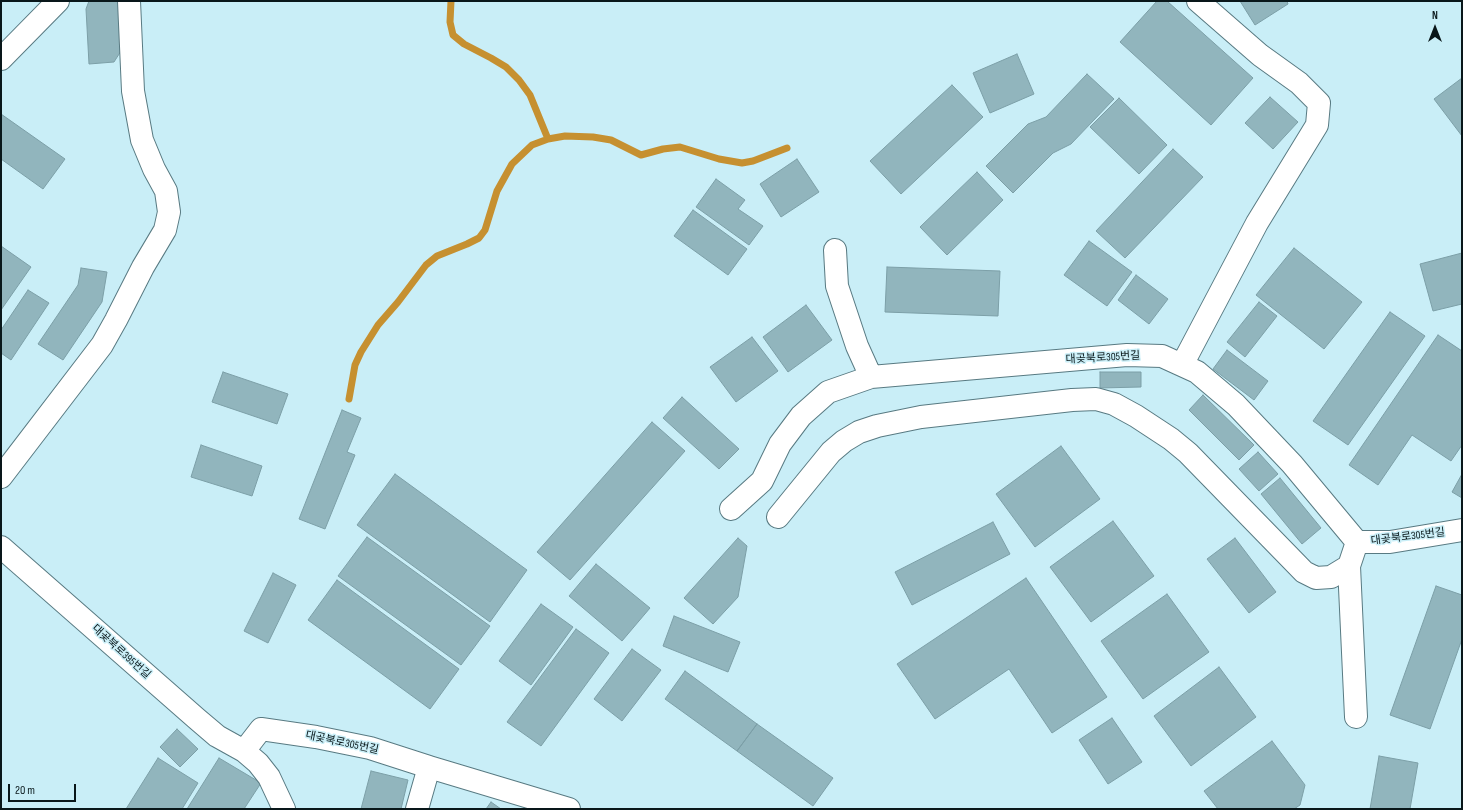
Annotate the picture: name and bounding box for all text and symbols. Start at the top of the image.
north arrow [1415,8,1455,48]
text: N [1432,9,1438,22]
street label: 대곶북로305번길 [1065,349,1141,367]
street label: 대곶북로305번길 [1370,526,1446,548]
street label: 대곶북로395번길 [89,622,153,682]
street label: 대곶북로305번길 [304,729,380,757]
scale bar [10,776,78,802]
text: 20 m [15,783,35,798]

